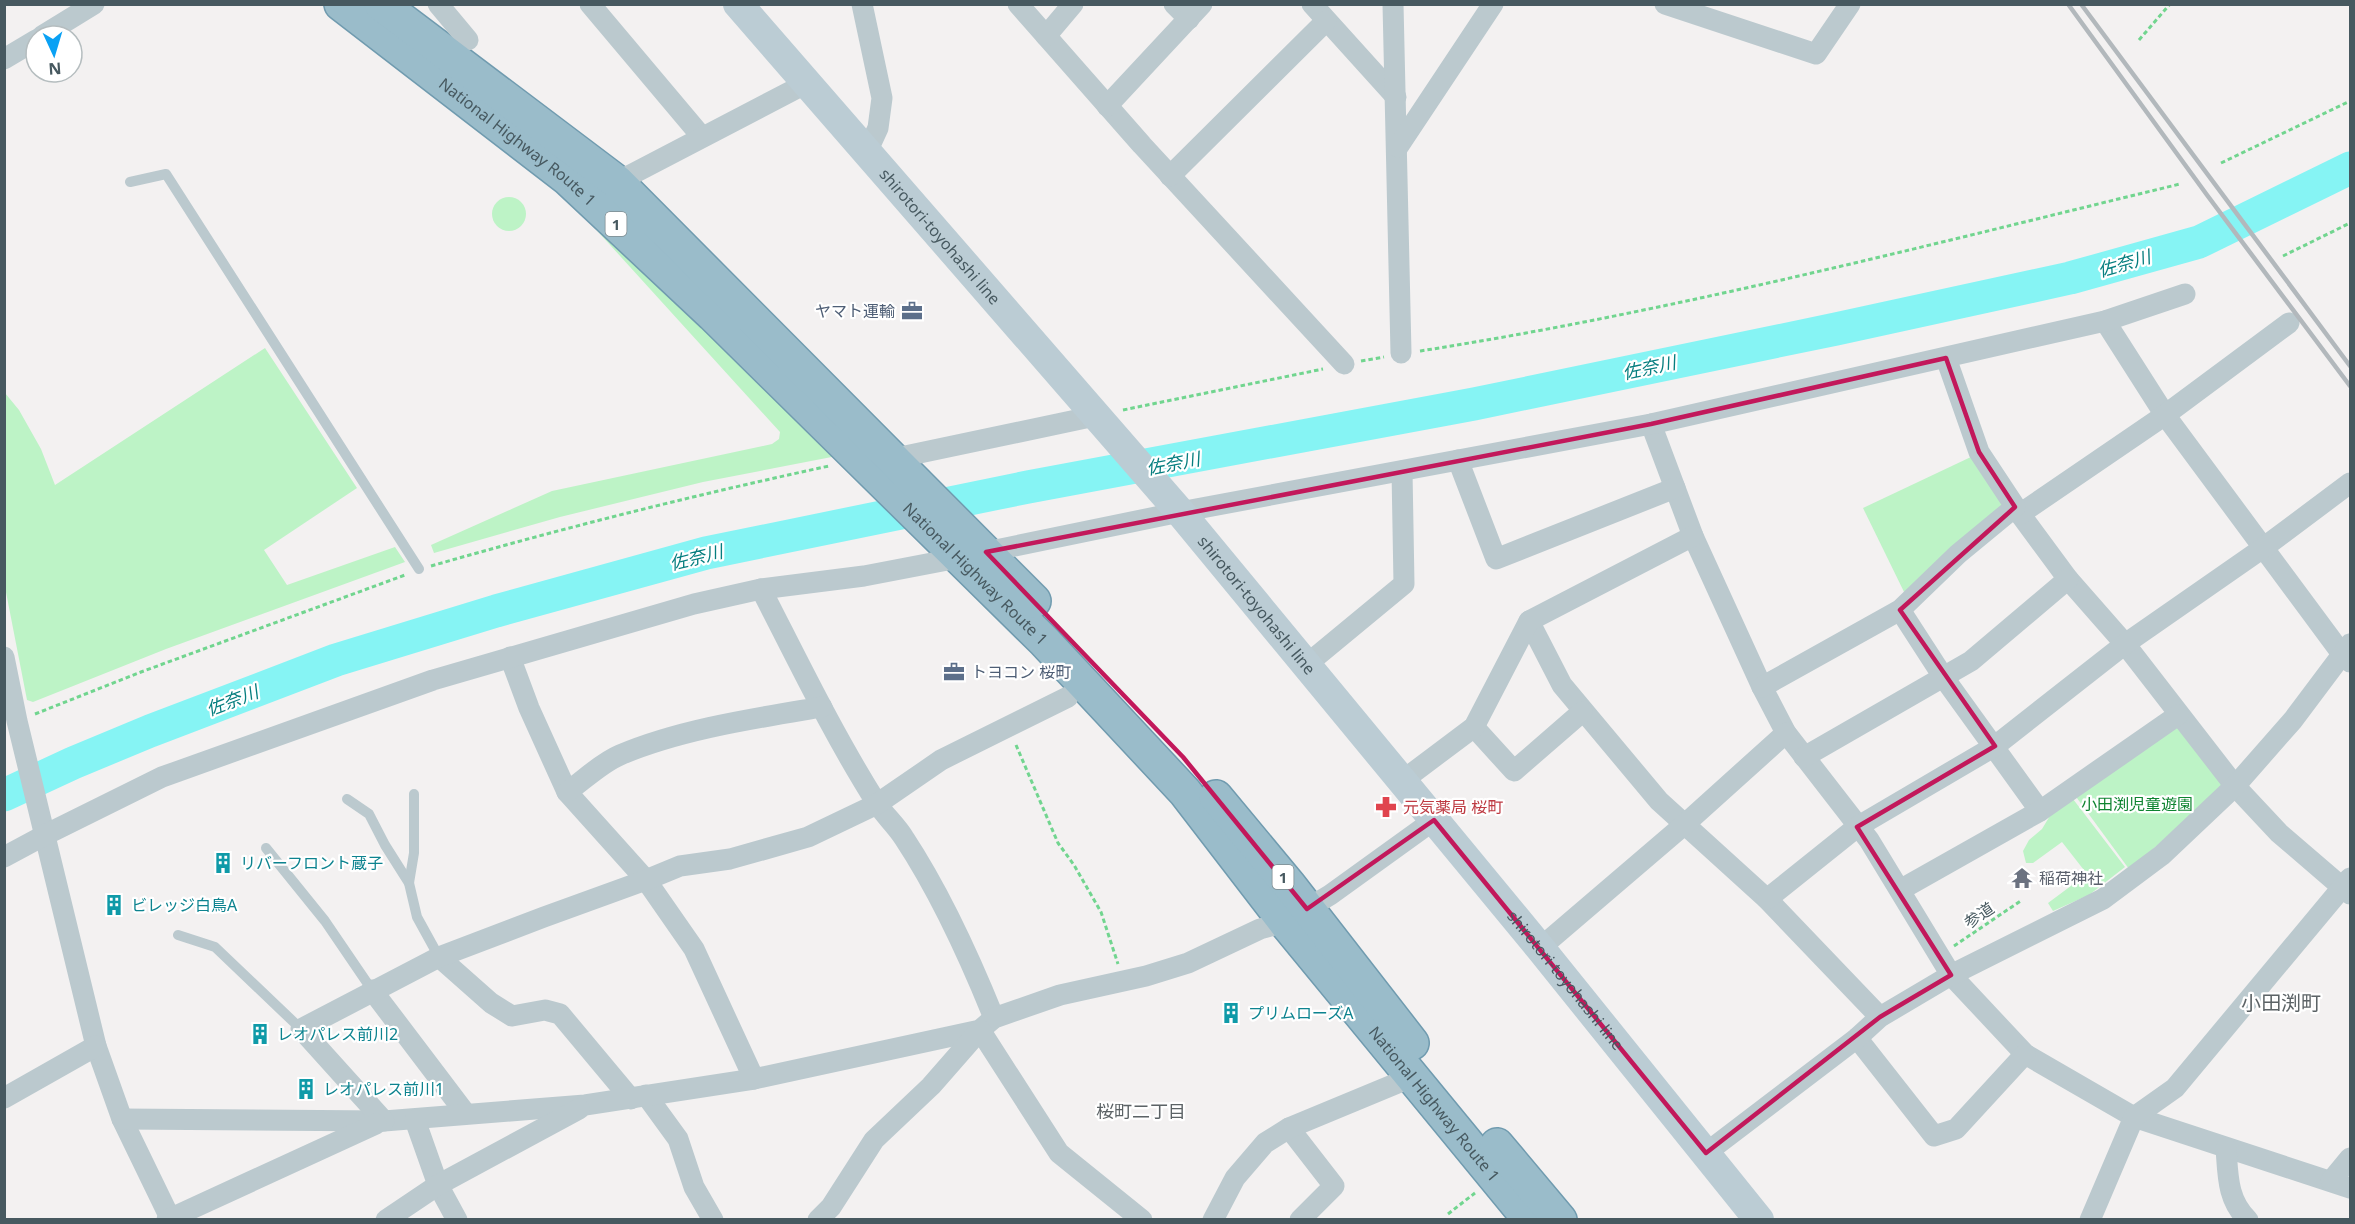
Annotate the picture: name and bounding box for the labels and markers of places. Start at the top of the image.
office icon: ヤマト運輸 [900,299,924,323]
place label: ヤマト運輸 [815,300,895,322]
office icon: トヨコン 桜町 [942,660,966,684]
place label: トヨコン 桜町 [971,661,1071,683]
pharmacy icon: 元気薬局 桜町 [1374,795,1398,819]
place label: 元気薬局 桜町 [1403,796,1503,818]
building icon: リバーフロント蔵子 [211,851,235,875]
place label: リバーフロント蔵子 [240,852,383,874]
temple icon: 稲荷神社 [2010,866,2034,890]
place label: 稲荷神社 [2039,867,2103,889]
building icon: ビレッジ白鳥A [102,893,126,917]
place label: ビレッジ白鳥A [131,894,238,916]
building icon: プリムローズA [1219,1001,1243,1025]
place label: プリムローズA [1248,1002,1354,1024]
building icon: レオパレス前川2 [248,1022,272,1046]
place label: レオパレス前川2 [277,1023,398,1045]
building icon: レオパレス前川1 [294,1077,318,1101]
place label: レオパレス前川1 [323,1078,444,1100]

